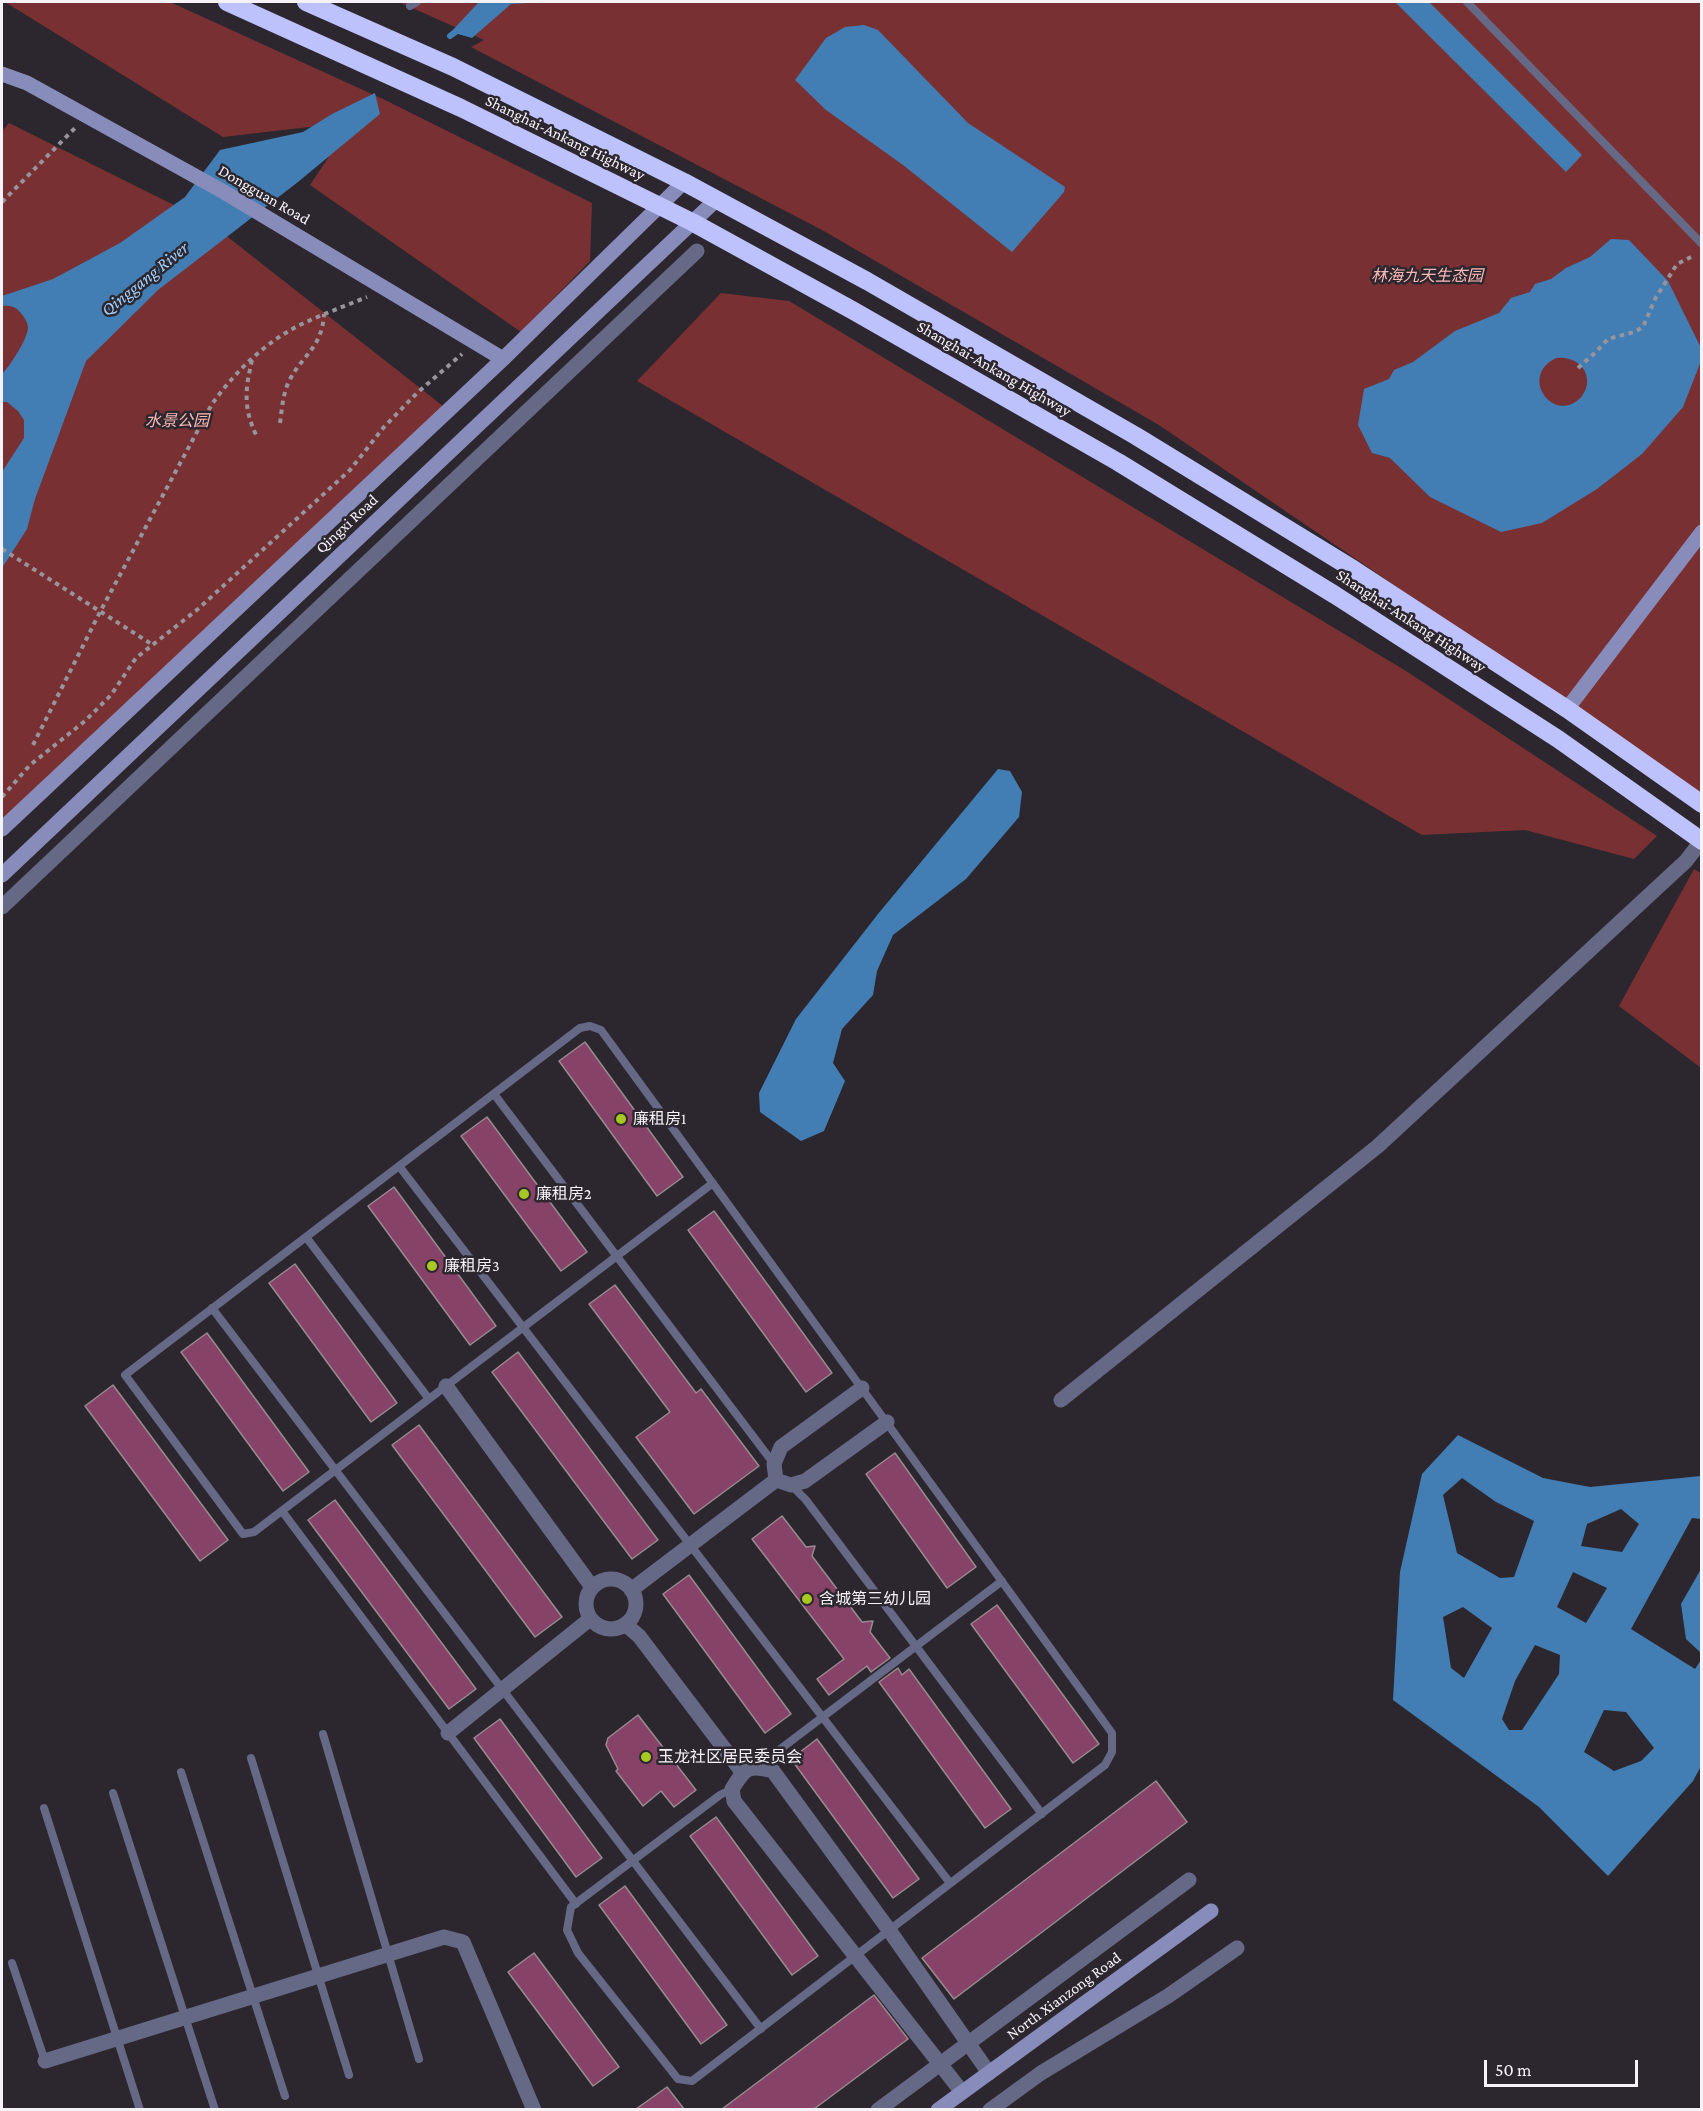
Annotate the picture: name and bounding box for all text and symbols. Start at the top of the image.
street label: Shanghai-Ankang Highway [482,91,648,185]
street label: Dongguan Road [215,161,313,229]
water label: Qinggang River [97,237,193,321]
park label: 林海九天生态园 [1371,266,1483,286]
street label: Shanghai-Ankang Highway [913,317,1075,421]
park label: 水景公园 [145,411,209,431]
street label: Qingxi Road [312,490,382,558]
street label: Shanghai-Ankang Highway [1332,565,1490,677]
place label: 廉租房1 [633,1109,686,1129]
marker: 廉租房1 [614,1112,628,1126]
place label: 廉租房2 [536,1184,592,1204]
marker: 廉租房2 [517,1187,531,1201]
place label: 廉租房3 [444,1256,500,1276]
marker: 廉租房3 [425,1259,439,1273]
place label: 含城第三幼儿园 [819,1589,931,1609]
marker: 含城第三幼儿园 [800,1592,814,1606]
place label: 玉龙社区居民委员会 [658,1747,802,1767]
marker: 玉龙社区居民委员会 [639,1750,653,1764]
street label: North Xianzong Road [1003,1948,1125,2044]
scale bar [1487,2048,1642,2086]
text: 50 m [1495,2060,1532,2080]

